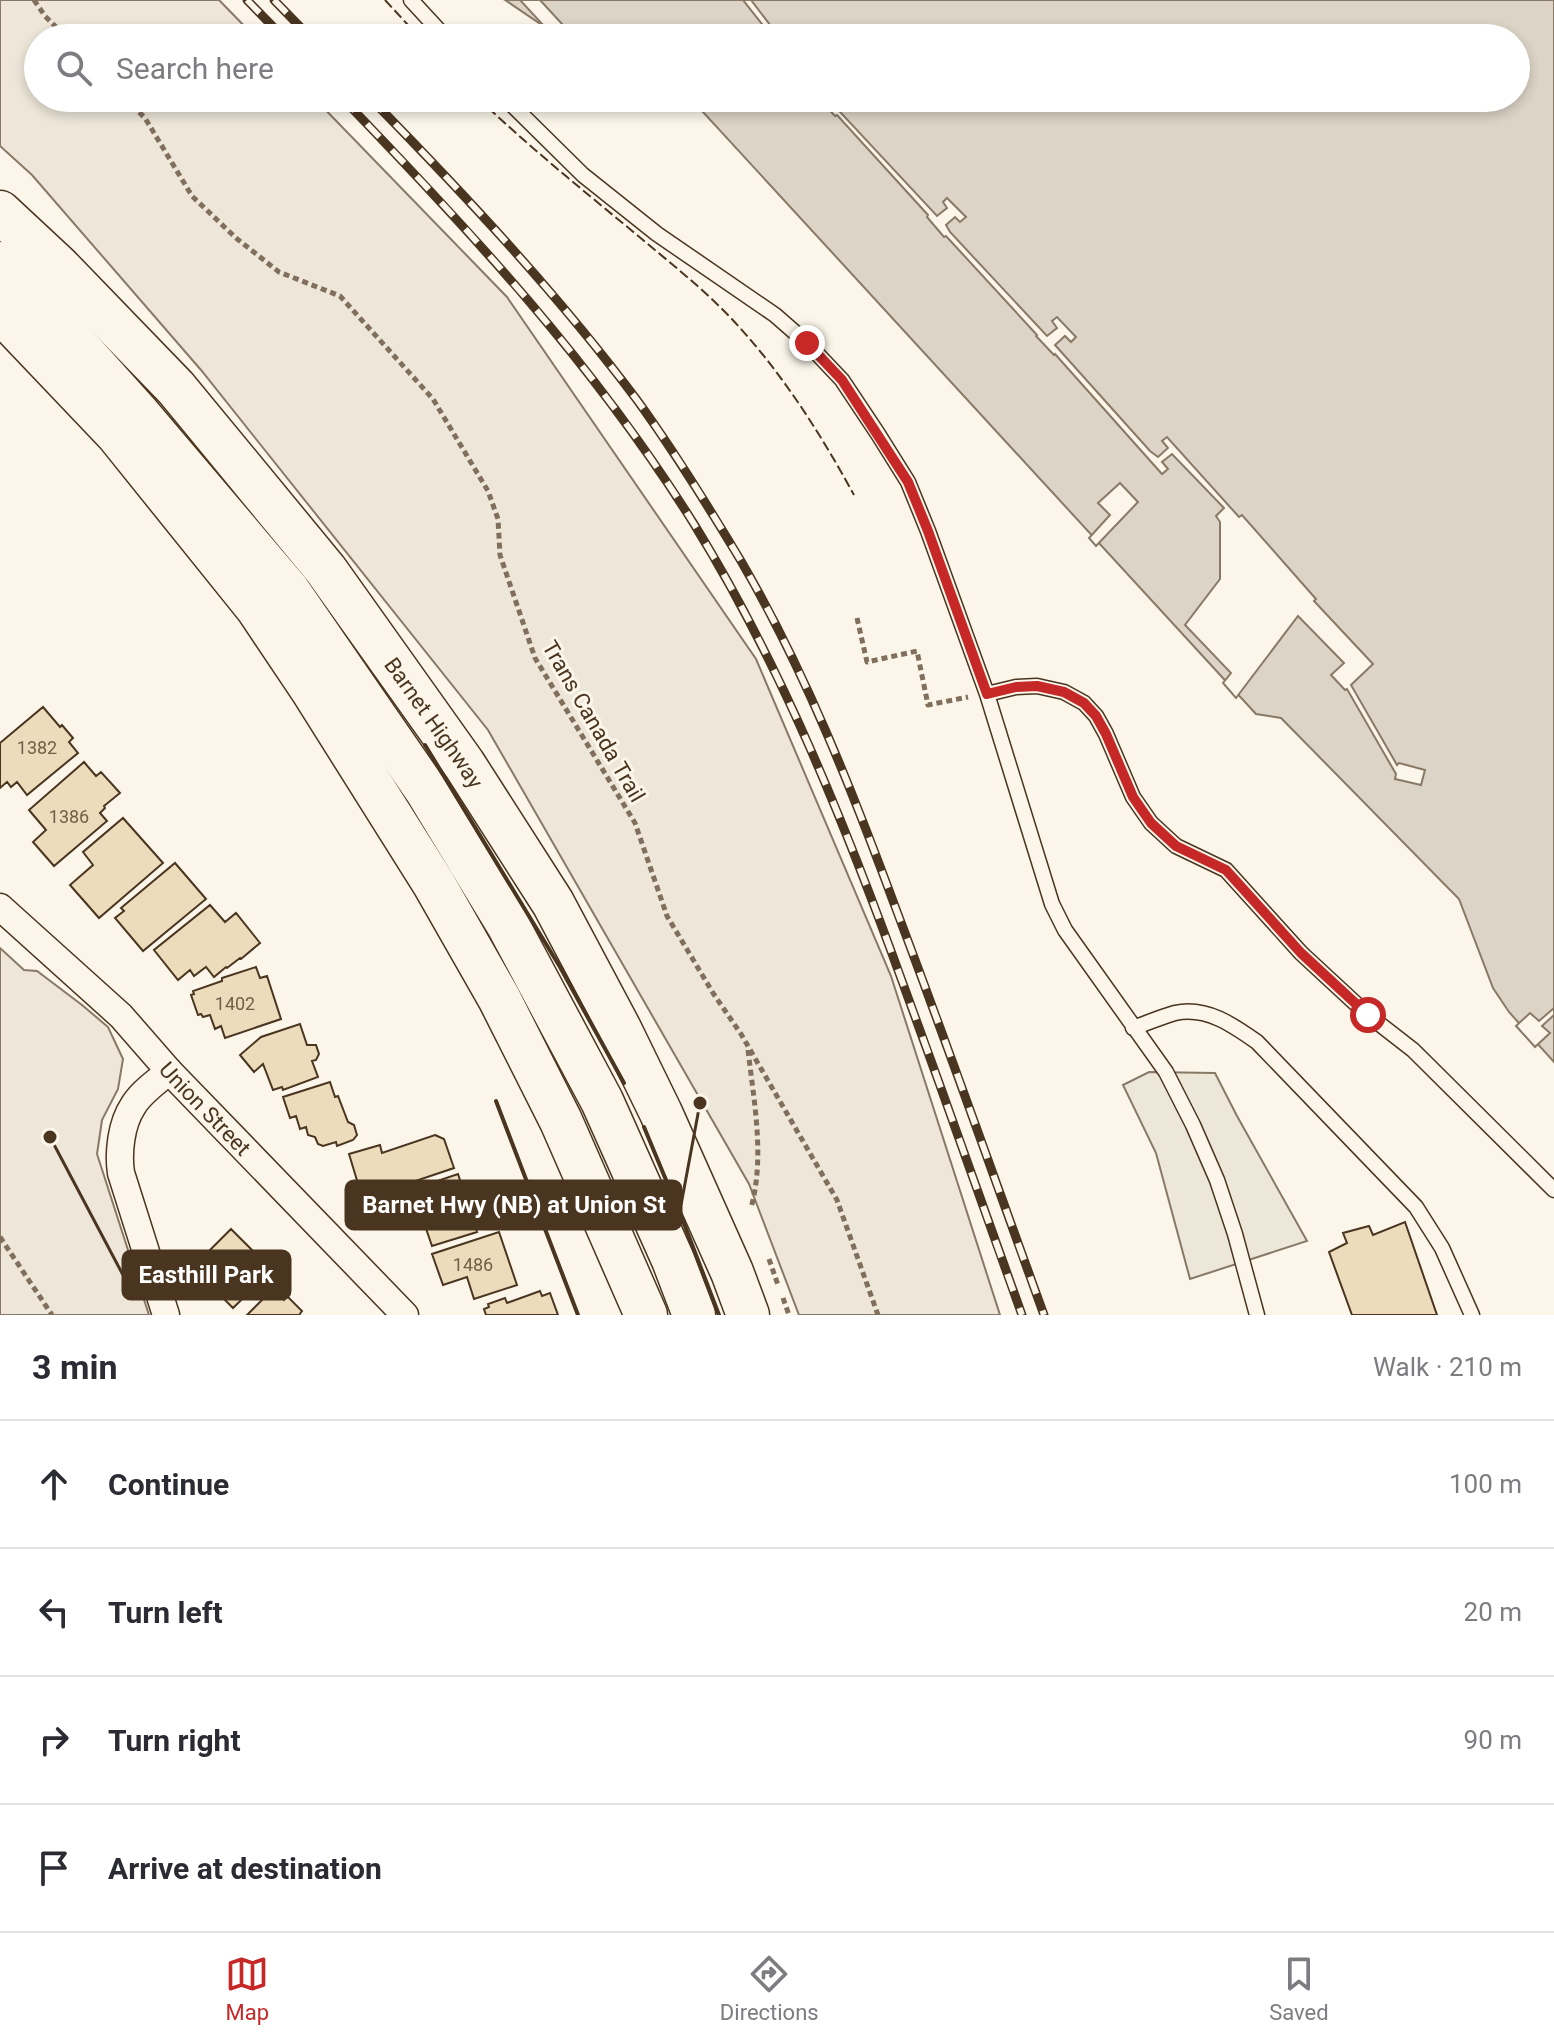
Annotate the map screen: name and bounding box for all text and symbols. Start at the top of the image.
search box [24,24,1530,112]
icon: search [52,46,96,90]
text: Search here [116,51,274,86]
route end [789,325,825,361]
street label: Trans Canada Trail [537,636,650,806]
street label: Barnet Highway [379,653,488,793]
house number: 1382 [17,737,57,758]
house number: 1386 [49,806,89,827]
house number: 1402 [215,993,255,1014]
route start [1350,997,1386,1033]
street label: Union Street [154,1057,256,1161]
callout: Barnet Hwy (NB) at Union St [346,1181,681,1229]
text: Barnet Hwy (NB) at Union St [362,1191,666,1219]
callout: Easthill Park [123,1251,290,1299]
house number: 1486 [453,1254,493,1275]
text: Easthill Park [138,1261,275,1289]
text: 3 min [32,1347,117,1387]
text: Walk · 210 m [1373,1352,1522,1382]
icon: ahead [32,1462,76,1506]
text: Continue [108,1467,229,1502]
text: 100 m [1449,1469,1522,1499]
icon: left [32,1590,76,1634]
text: Turn left [108,1595,223,1630]
text: 20 m [1464,1597,1522,1627]
icon: right [32,1718,76,1762]
text: Turn right [108,1723,241,1758]
text: 90 m [1464,1725,1522,1755]
icon: arrive [32,1846,76,1890]
text: Arrive at destination [108,1851,382,1886]
tab: Map [225,1952,269,2025]
tab: Directions [720,1952,819,2025]
tab: Saved [1269,1952,1329,2025]

